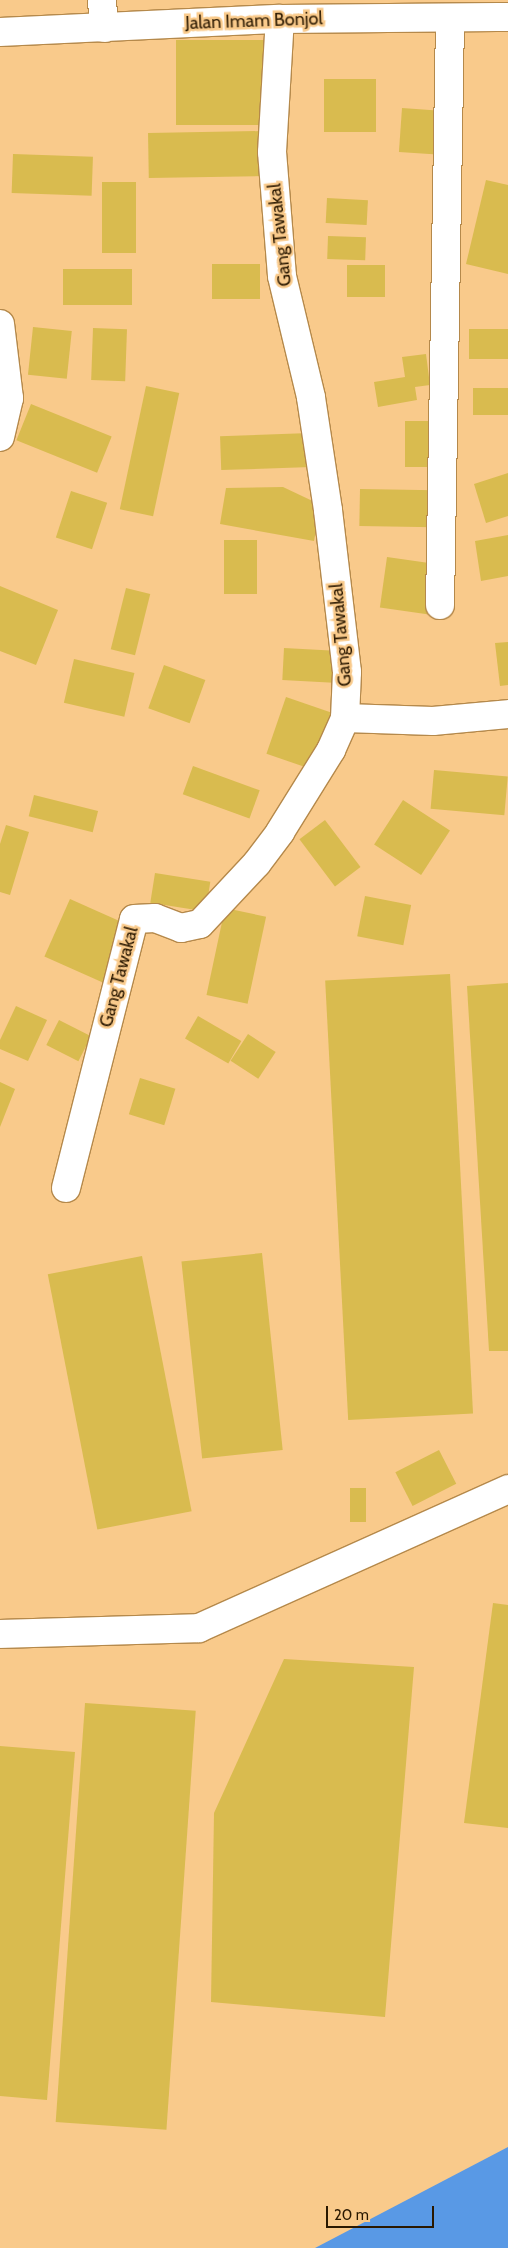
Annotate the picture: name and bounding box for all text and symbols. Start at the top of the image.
street label: Jalan Imam Bonjol [185,8,323,34]
street label: Gang Tawakal [264,183,296,287]
street label: Gang Tawakal [326,583,356,687]
street label: Gang Tawakal [95,924,143,1030]
scale bar [328,2196,436,2228]
text: 20 m [334,2206,369,2224]

